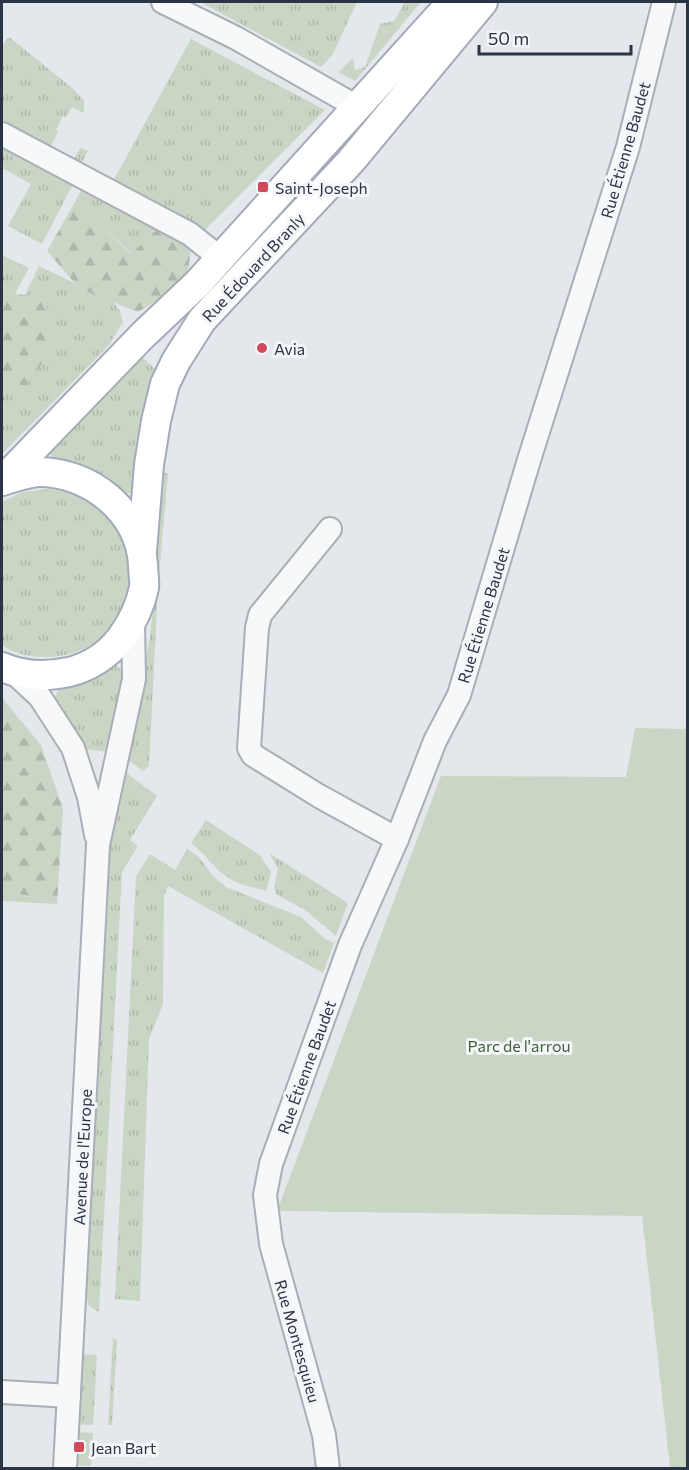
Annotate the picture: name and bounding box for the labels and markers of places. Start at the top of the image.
place label: Saint-Joseph [275,178,368,197]
marker: Saint-Joseph [256,180,270,194]
place label: Avia [274,339,305,358]
marker: Avia [255,341,269,355]
place label: Jean Bart [91,1438,157,1457]
marker: Jean Bart [72,1440,86,1454]

